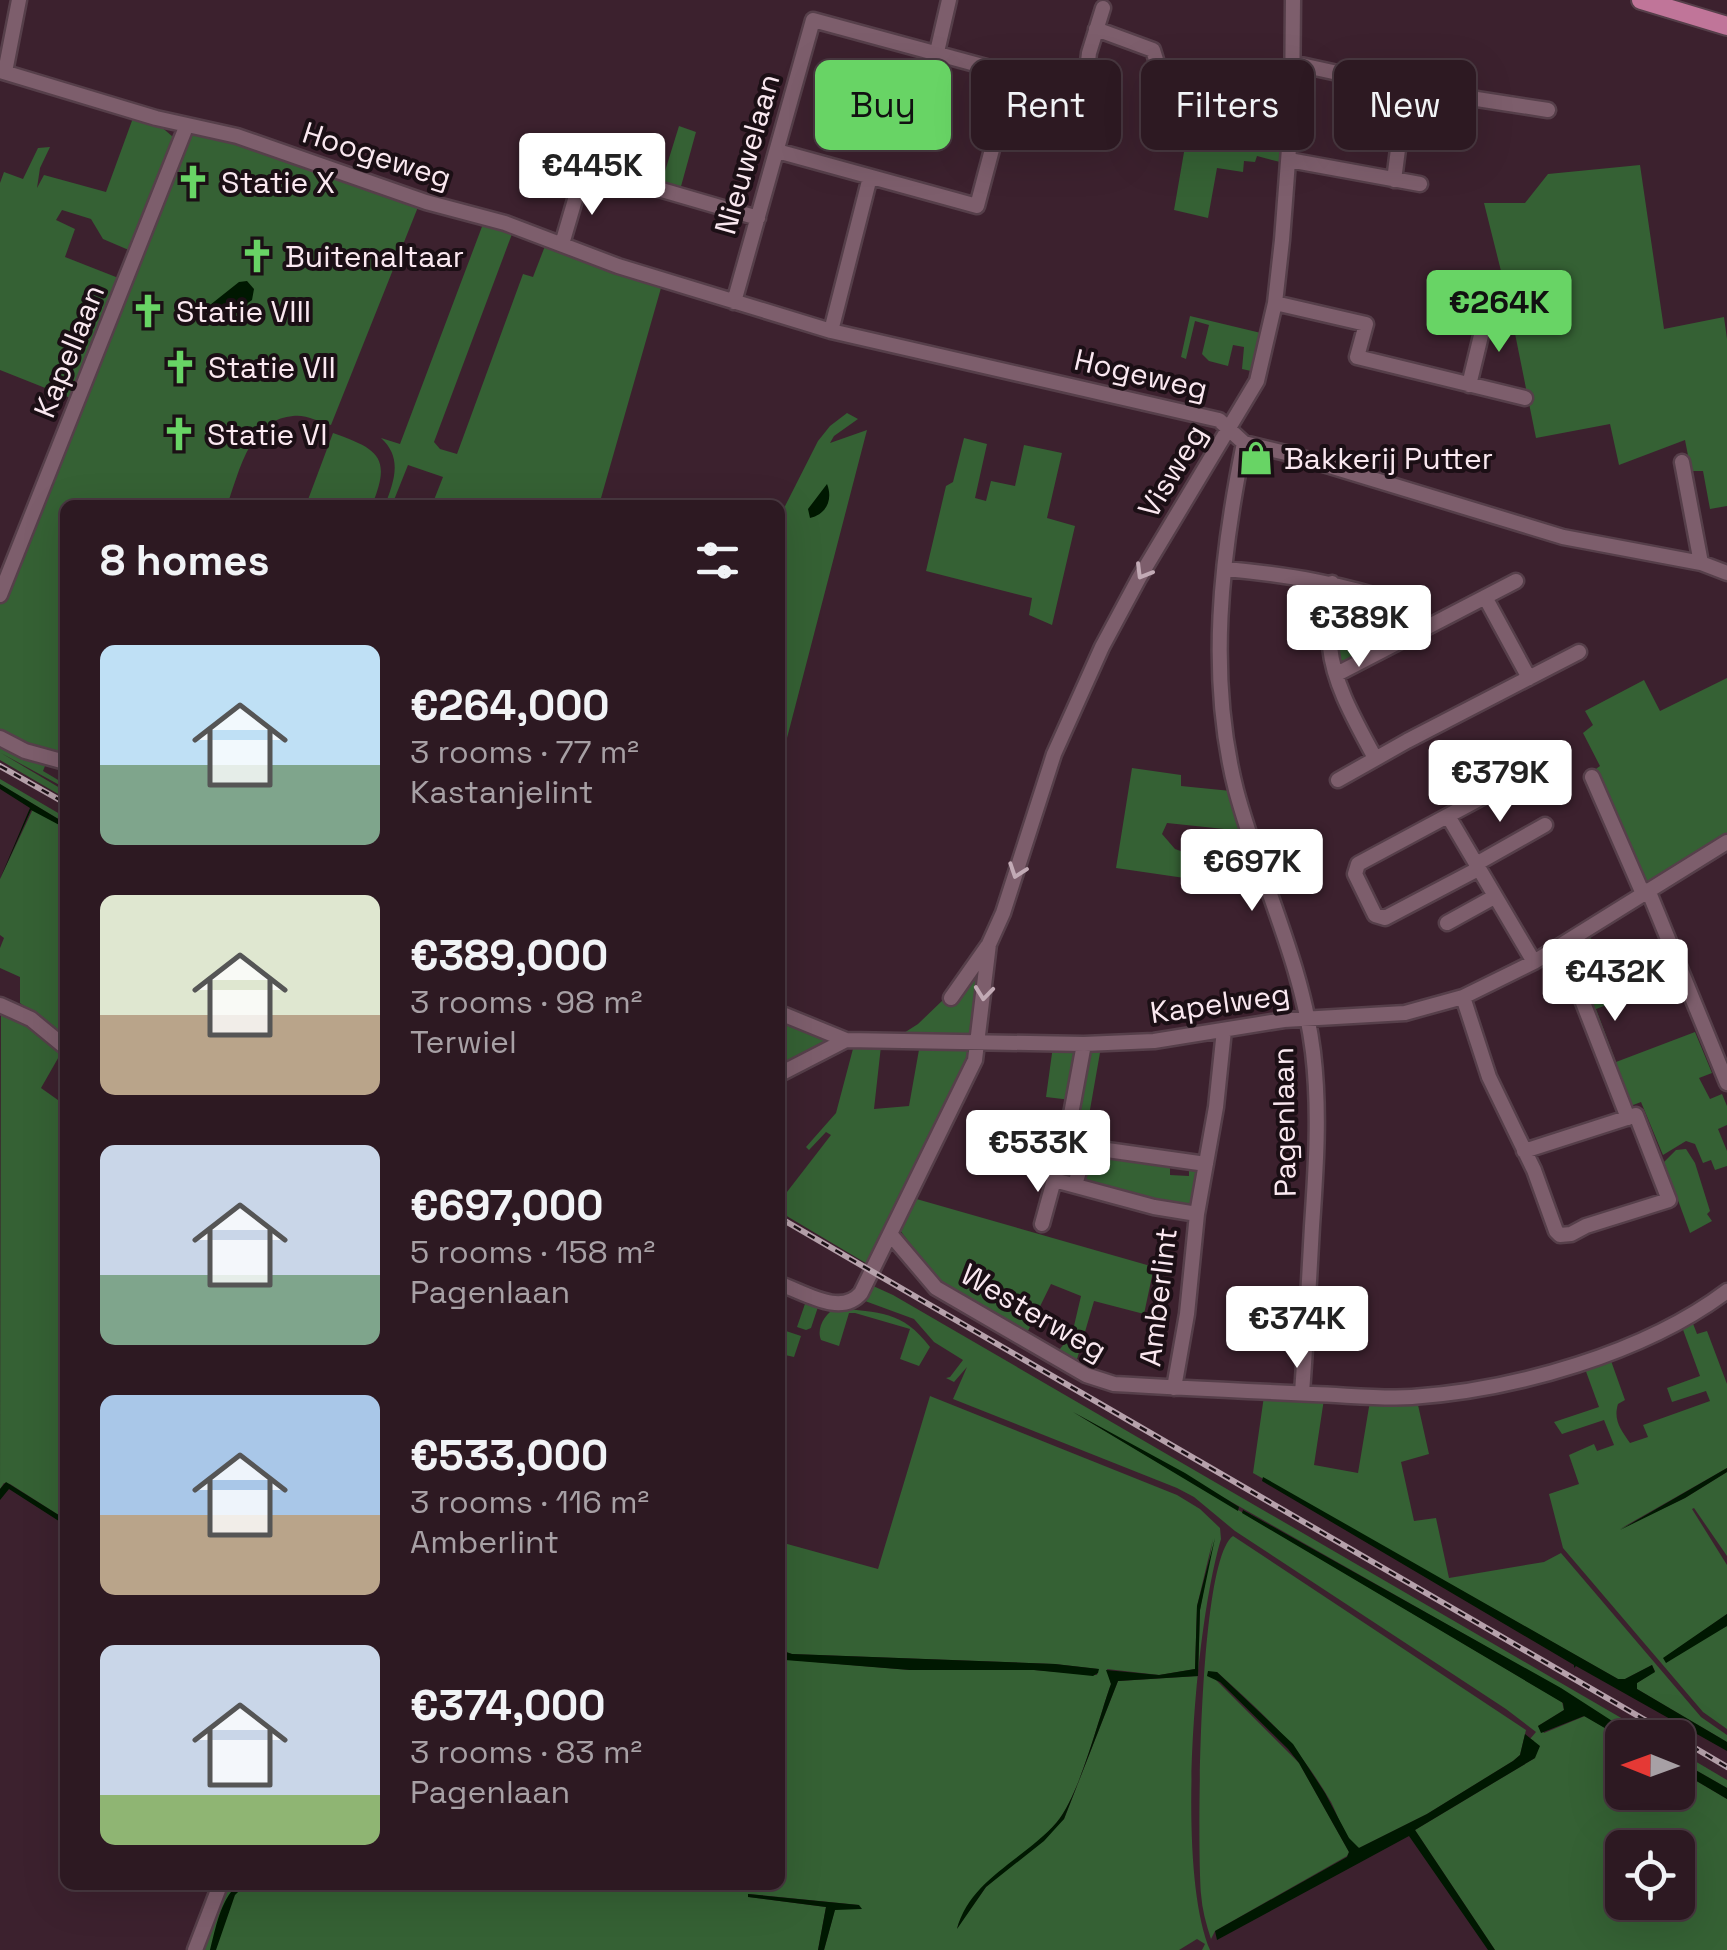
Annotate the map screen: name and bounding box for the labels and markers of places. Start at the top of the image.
pin: €445K [522,133,662,218]
church icon: Statie X [174,163,212,201]
place label: Statie X [221,163,335,202]
church icon: Buitenaltaar [238,237,276,275]
place label: Buitenaltaar [285,237,464,276]
pin: €264K [1429,270,1569,355]
church icon: Statie VIII [129,292,167,330]
place label: Statie VIII [176,292,311,331]
church icon: Statie VII [161,348,199,386]
place label: Statie VII [208,348,336,387]
church icon: Statie VI [160,415,198,453]
place label: Statie VI [207,415,328,454]
shop icon: Bakkerij Putter [1237,439,1275,477]
place label: Bakkerij Putter [1284,439,1493,478]
pin: €389K [1289,585,1429,670]
pin: €379K [1430,740,1570,825]
pin: €697K [1182,829,1322,914]
pin: €432K [1545,939,1685,1024]
pin: €533K [968,1110,1108,1195]
pin: €374K [1227,1286,1367,1371]

